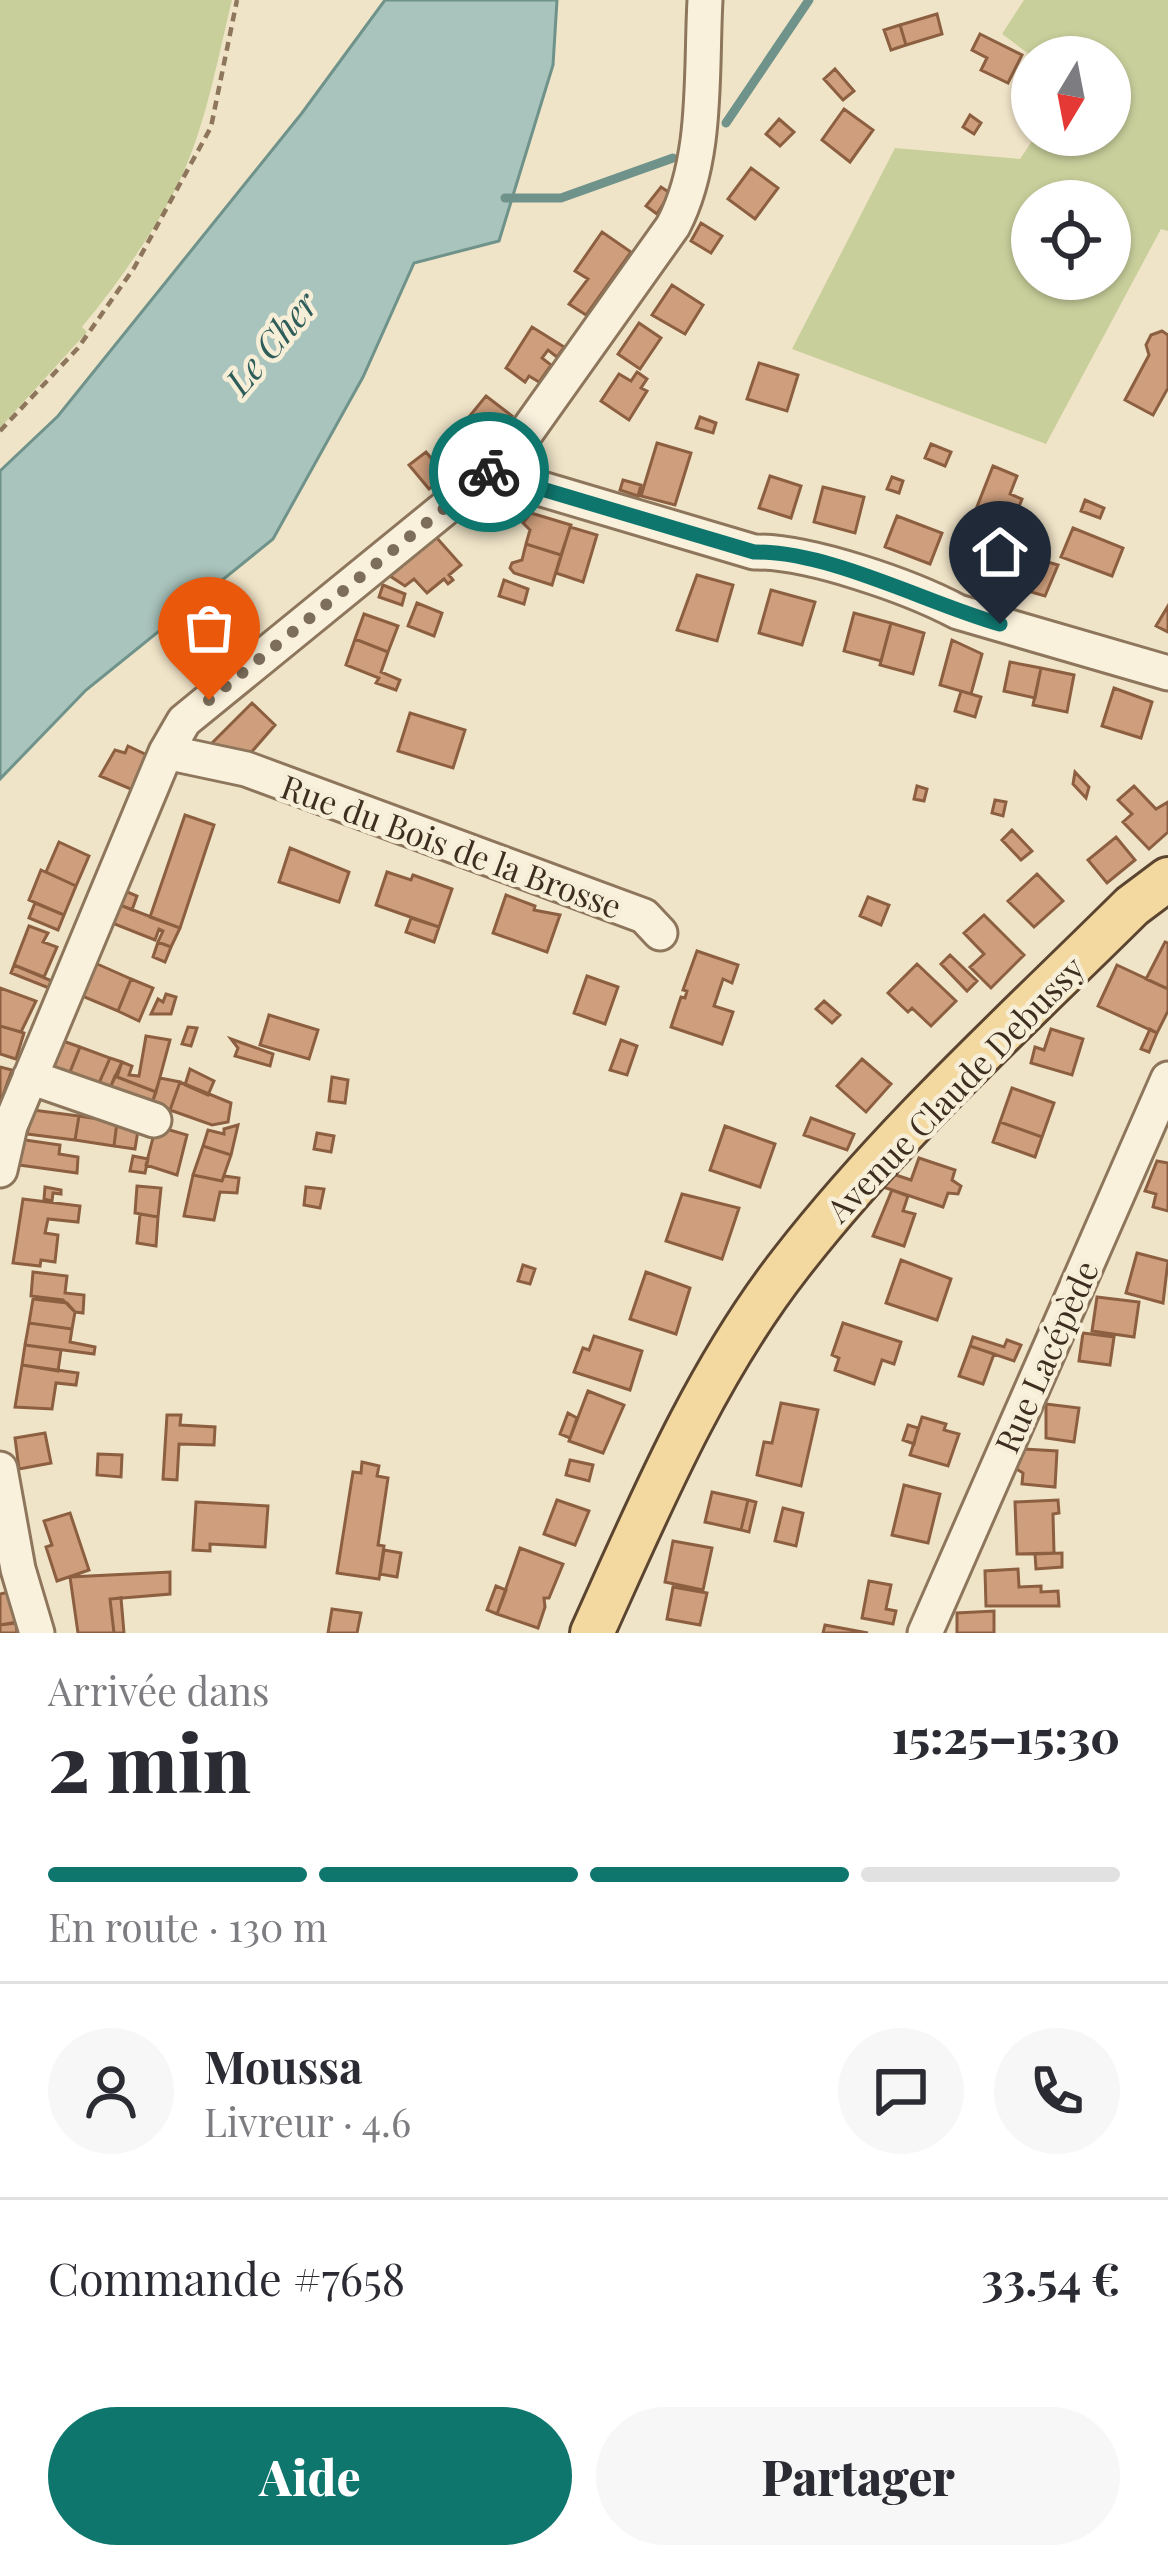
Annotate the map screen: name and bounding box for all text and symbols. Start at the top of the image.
north arrow [1011,36,1131,156]
map controls [1011,36,1131,300]
button: locate [1011,180,1131,300]
water label: Le Cher [212,279,328,405]
courier [429,412,549,532]
icon: bike [456,439,522,505]
pin [949,501,1051,624]
icon: home [967,519,1033,585]
pin [158,577,260,700]
icon: bag [176,595,242,661]
street label: Rue du Bois de la Brosse [276,763,628,927]
street label: Avenue Claude Debussy [815,945,1093,1231]
street label: Rue Lacépède [983,1253,1107,1459]
text: Arrivée dans [48,1664,269,1716]
text: 15:25–15:30 [892,1705,1120,1765]
text: 2 min [48,1709,251,1813]
text: En route · 130 m [48,1900,328,1952]
button: person [48,2028,174,2154]
button: chat [838,2028,964,2154]
button: phone [994,2028,1120,2154]
text: Moussa [204,2035,362,2095]
text: Livreur · 4.6 [204,2095,411,2147]
text: Commande #7658 [48,2247,405,2307]
text: 33.54 € [981,2247,1120,2307]
button: Aide [48,2407,572,2545]
button: Partager [596,2407,1120,2545]

